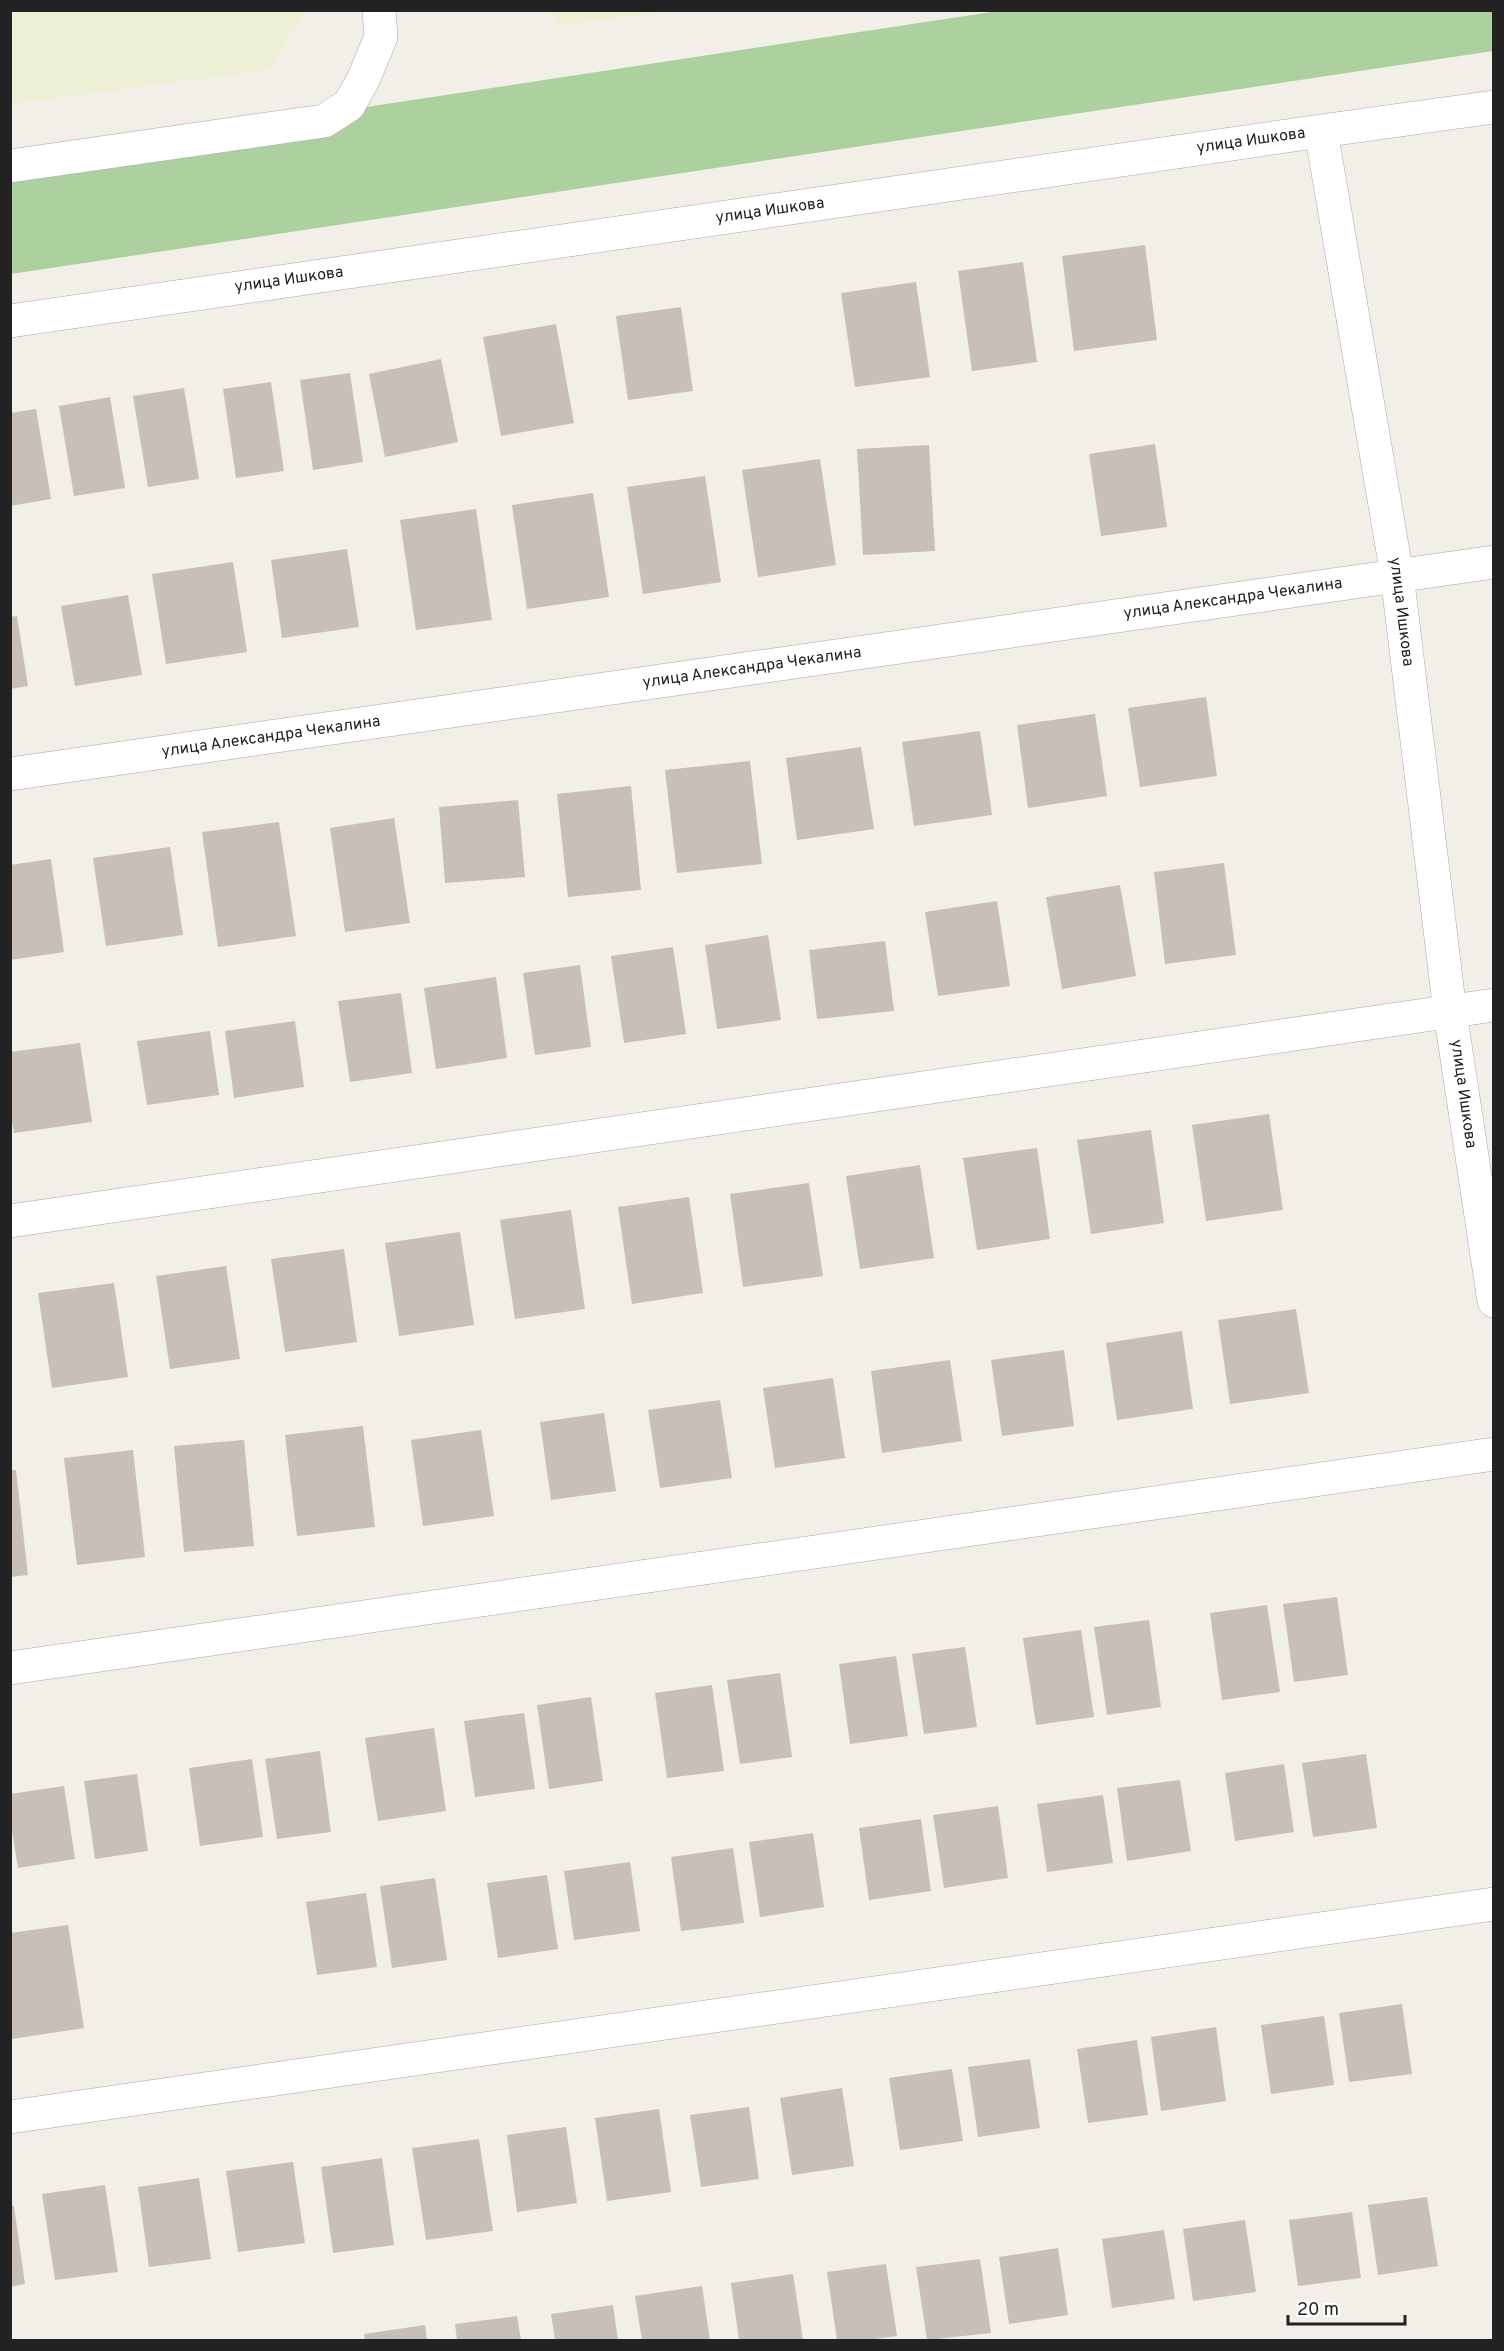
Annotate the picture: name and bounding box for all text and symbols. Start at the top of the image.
street label: улица Ишкова [1195,123,1307,159]
street label: улица Ишкова [714,193,826,229]
street label: улица Ишкова [233,262,345,298]
street label: улица Ишкова [1384,556,1418,668]
street label: улица Александра Чекалина [1122,574,1344,624]
street label: улица Александра Чекалина [641,643,863,693]
street label: улица Александра Чекалина [160,712,382,762]
street label: улица Ишкова [1445,1038,1481,1150]
scale bar [1288,2288,1405,2326]
text: 20 m [1297,2299,1339,2322]

